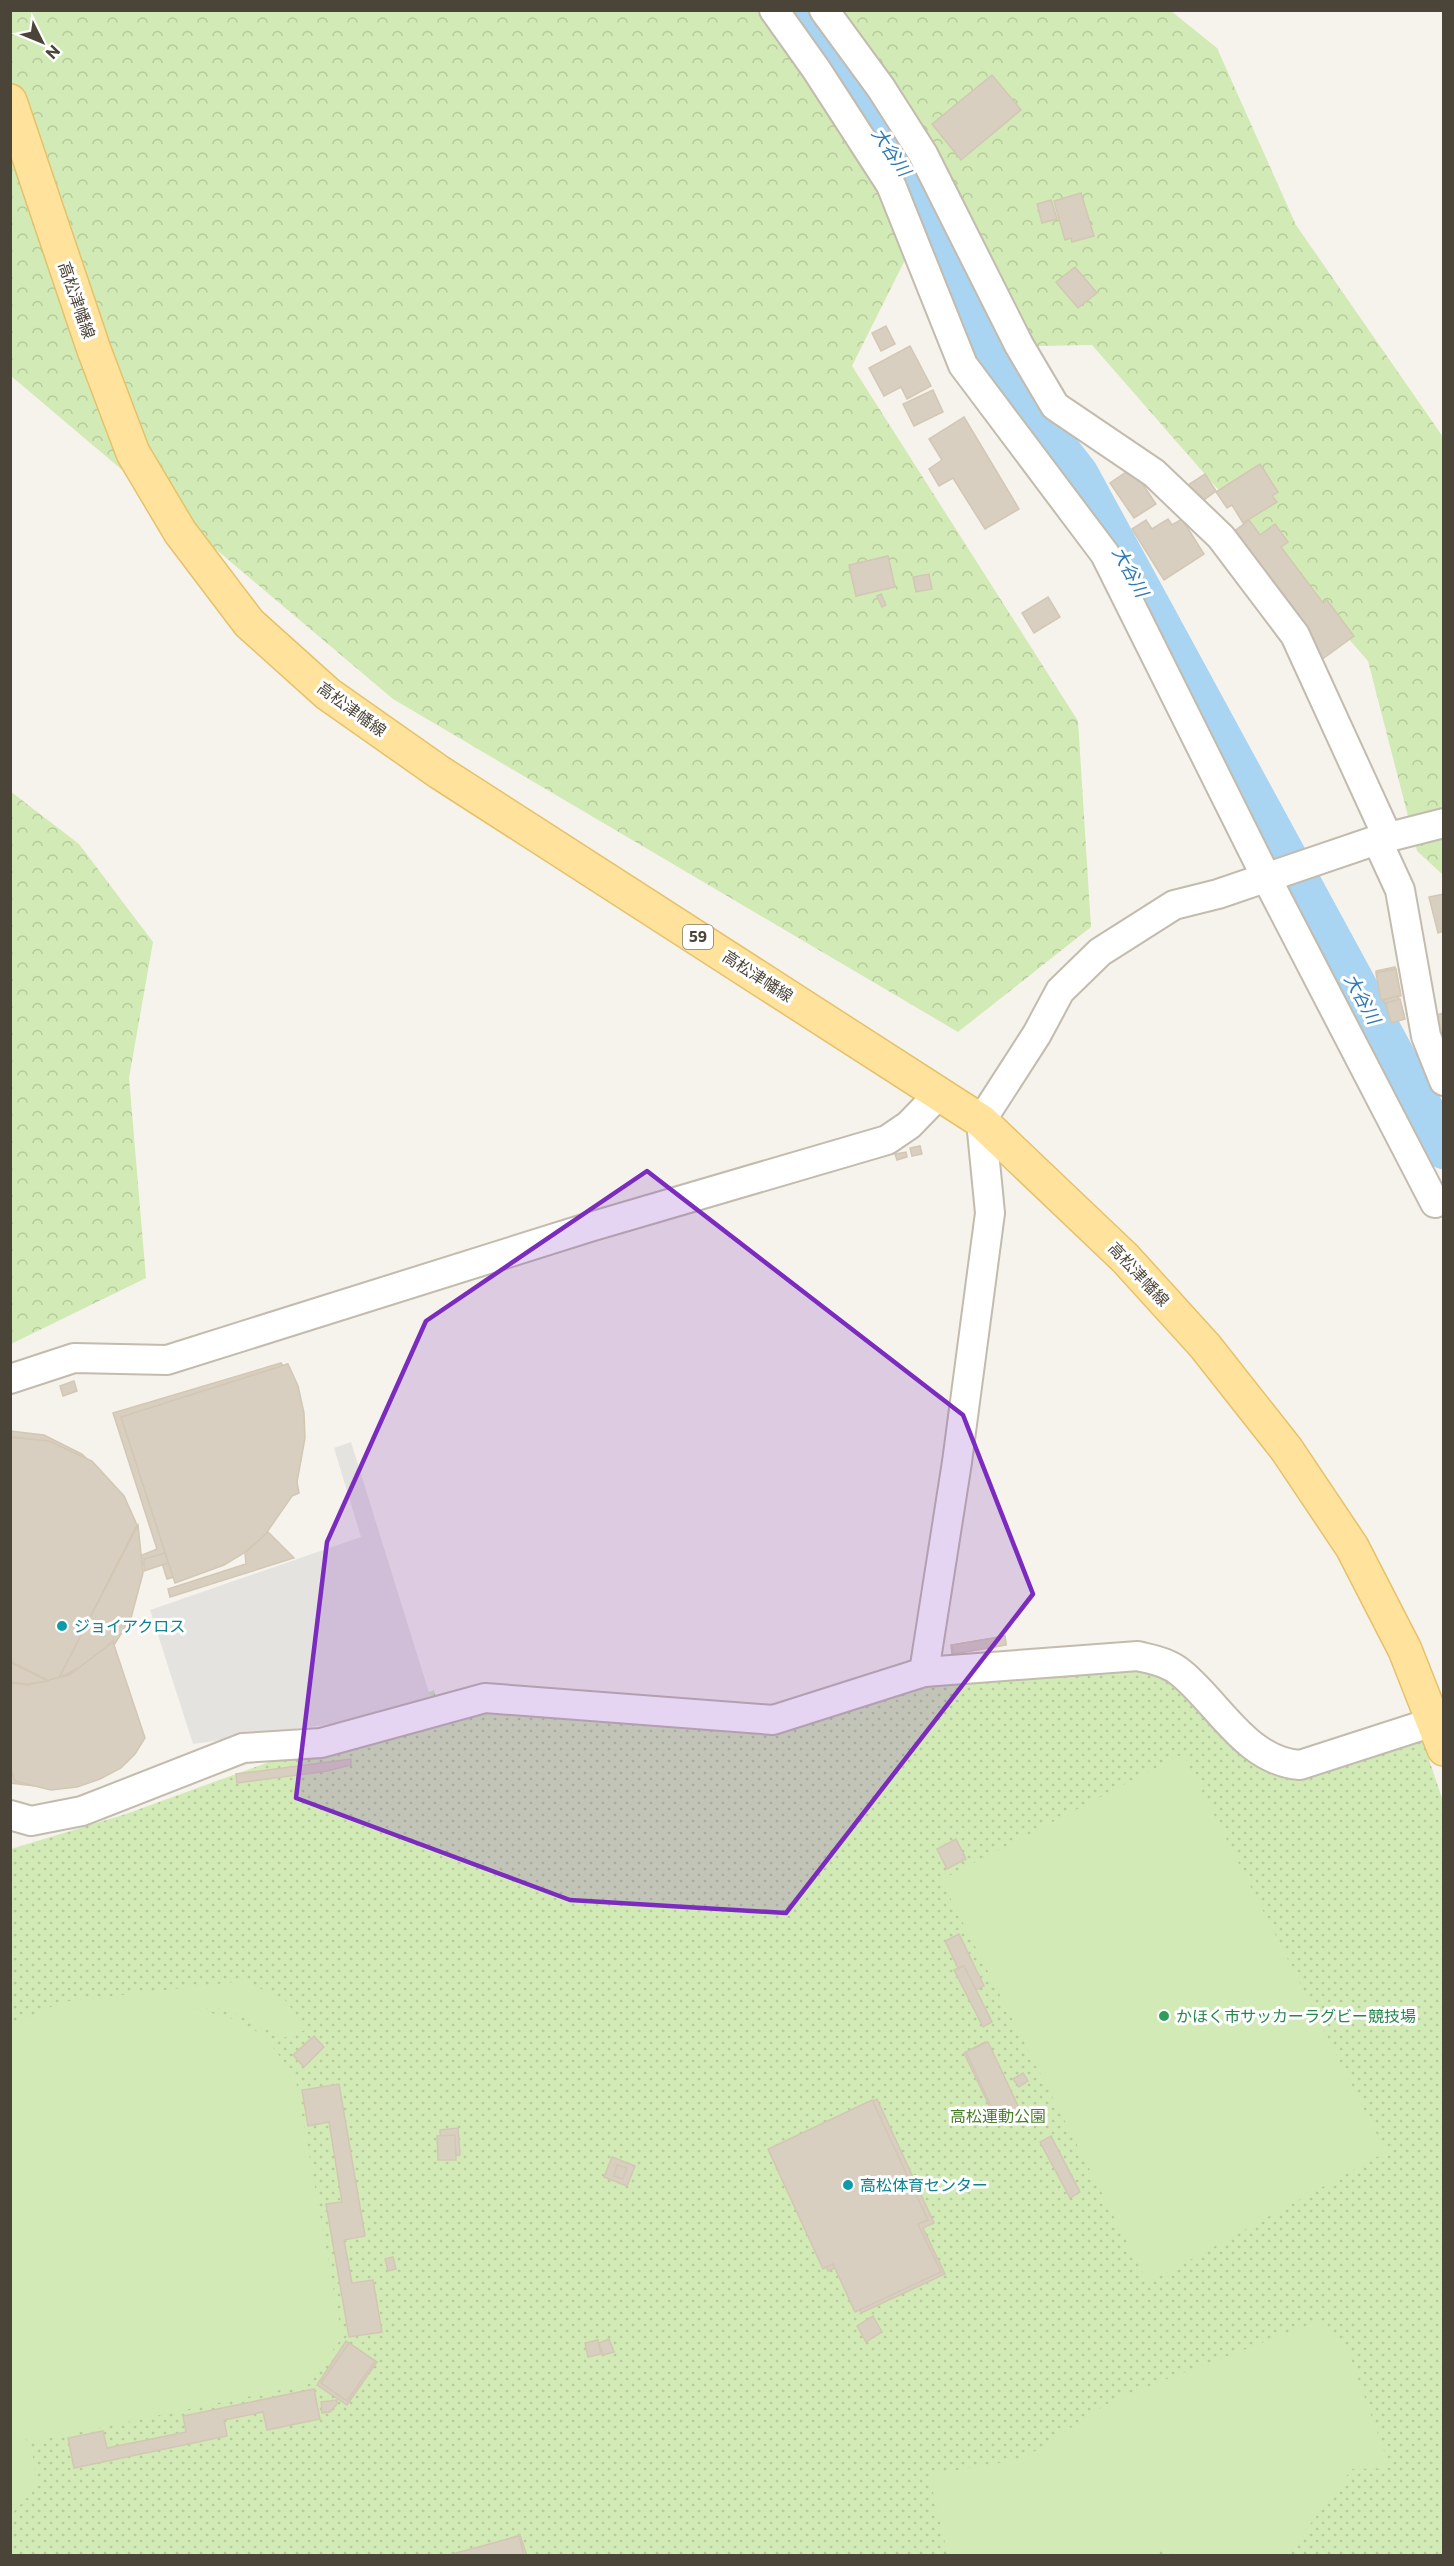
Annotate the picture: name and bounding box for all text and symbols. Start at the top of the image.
north arrow [12,12,72,72]
text: N [42,42,64,63]
water label: 大谷川 [868,123,917,182]
street label: 高松津幡線 [55,259,99,341]
water label: 大谷川 [1108,543,1155,602]
street label: 高松津幡線 [314,677,390,740]
road number: 59 [683,925,713,949]
street label: 高松津幡線 [720,946,797,1005]
water label: 大谷川 [1340,970,1387,1029]
street label: 高松津幡線 [1105,1238,1174,1309]
place label: ジョイアクロス [74,1616,185,1635]
marker: ジョイアクロス [55,1619,69,1633]
place label: かほく市サッカーラグビー競技場 [1176,2006,1416,2025]
marker: かほく市サッカーラグビー競技場 [1157,2009,1171,2023]
park label: 高松運動公園 [950,2106,1046,2125]
place label: 高松体育センター [860,2175,988,2194]
marker: 高松体育センター [841,2178,855,2192]

